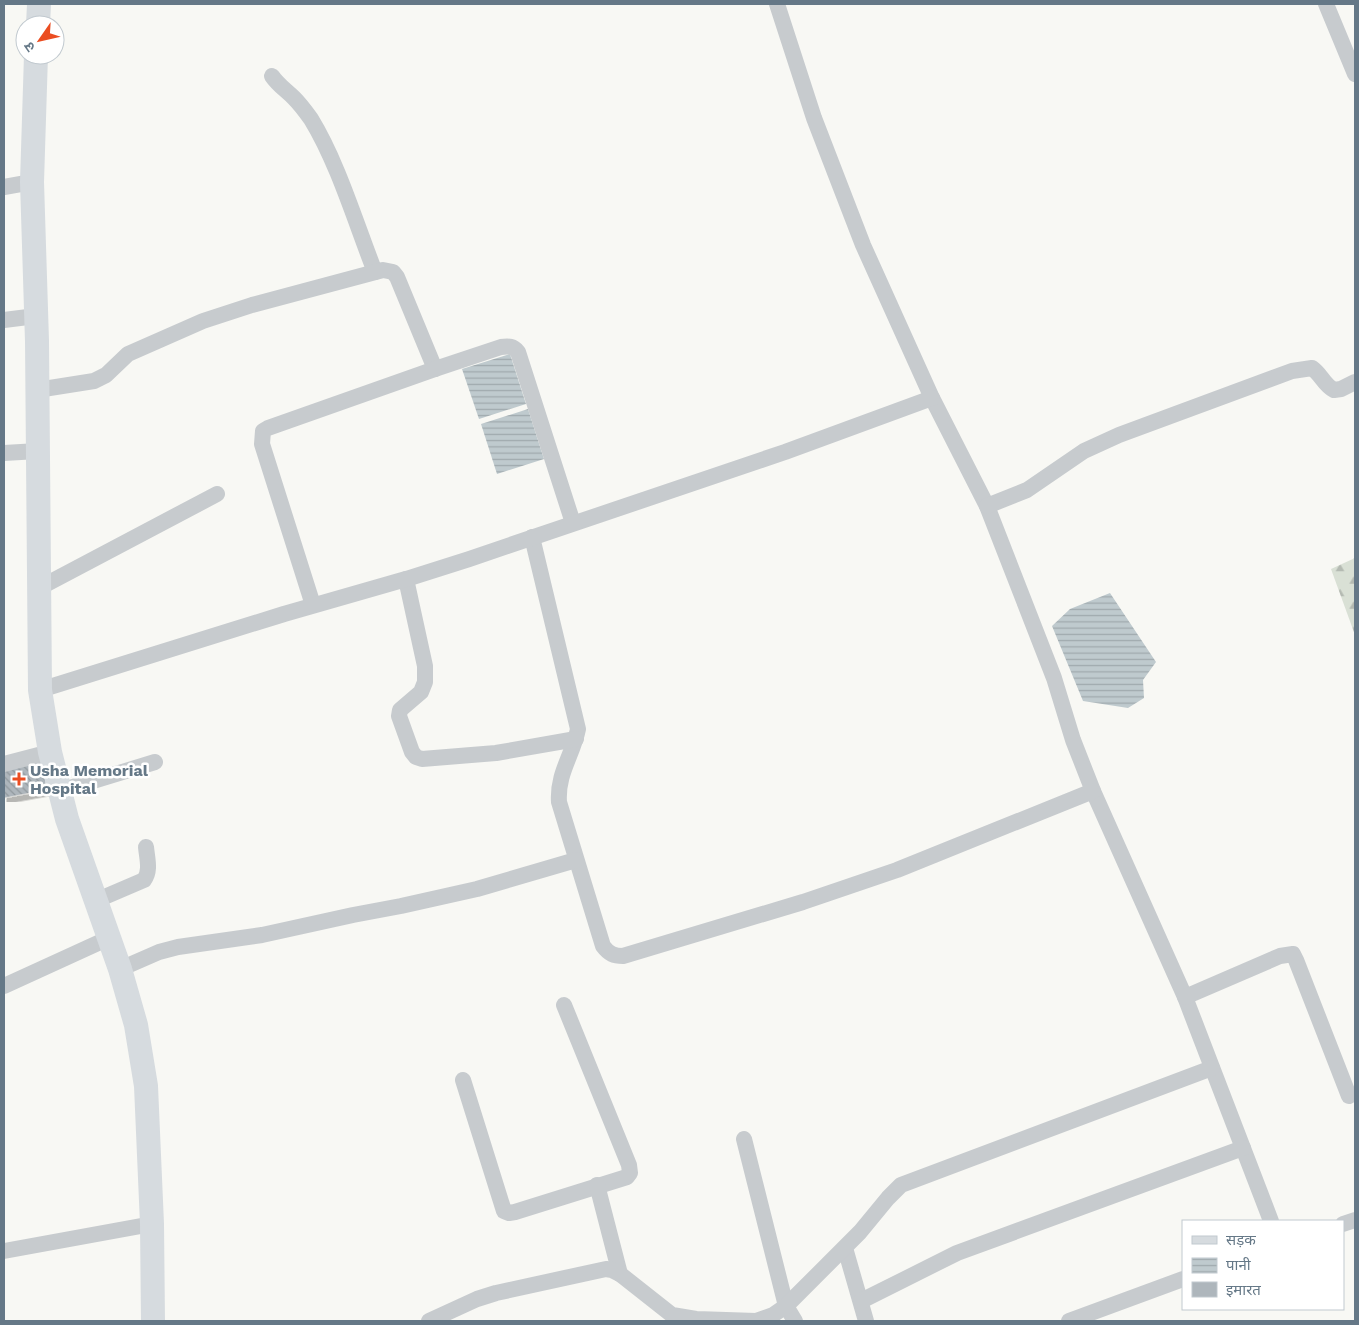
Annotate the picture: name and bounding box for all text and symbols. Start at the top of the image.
north arrow [15,15,65,65]
text: उ [20,39,38,55]
place label: Usha Memorial Hospital [30,761,149,798]
marker: Usha Memorial Hospital [12,772,26,786]
legend [1182,1220,1344,1310]
text: सड़क [1226,1231,1256,1249]
text: पानी [1226,1256,1252,1274]
text: इमारत [1226,1281,1261,1299]

